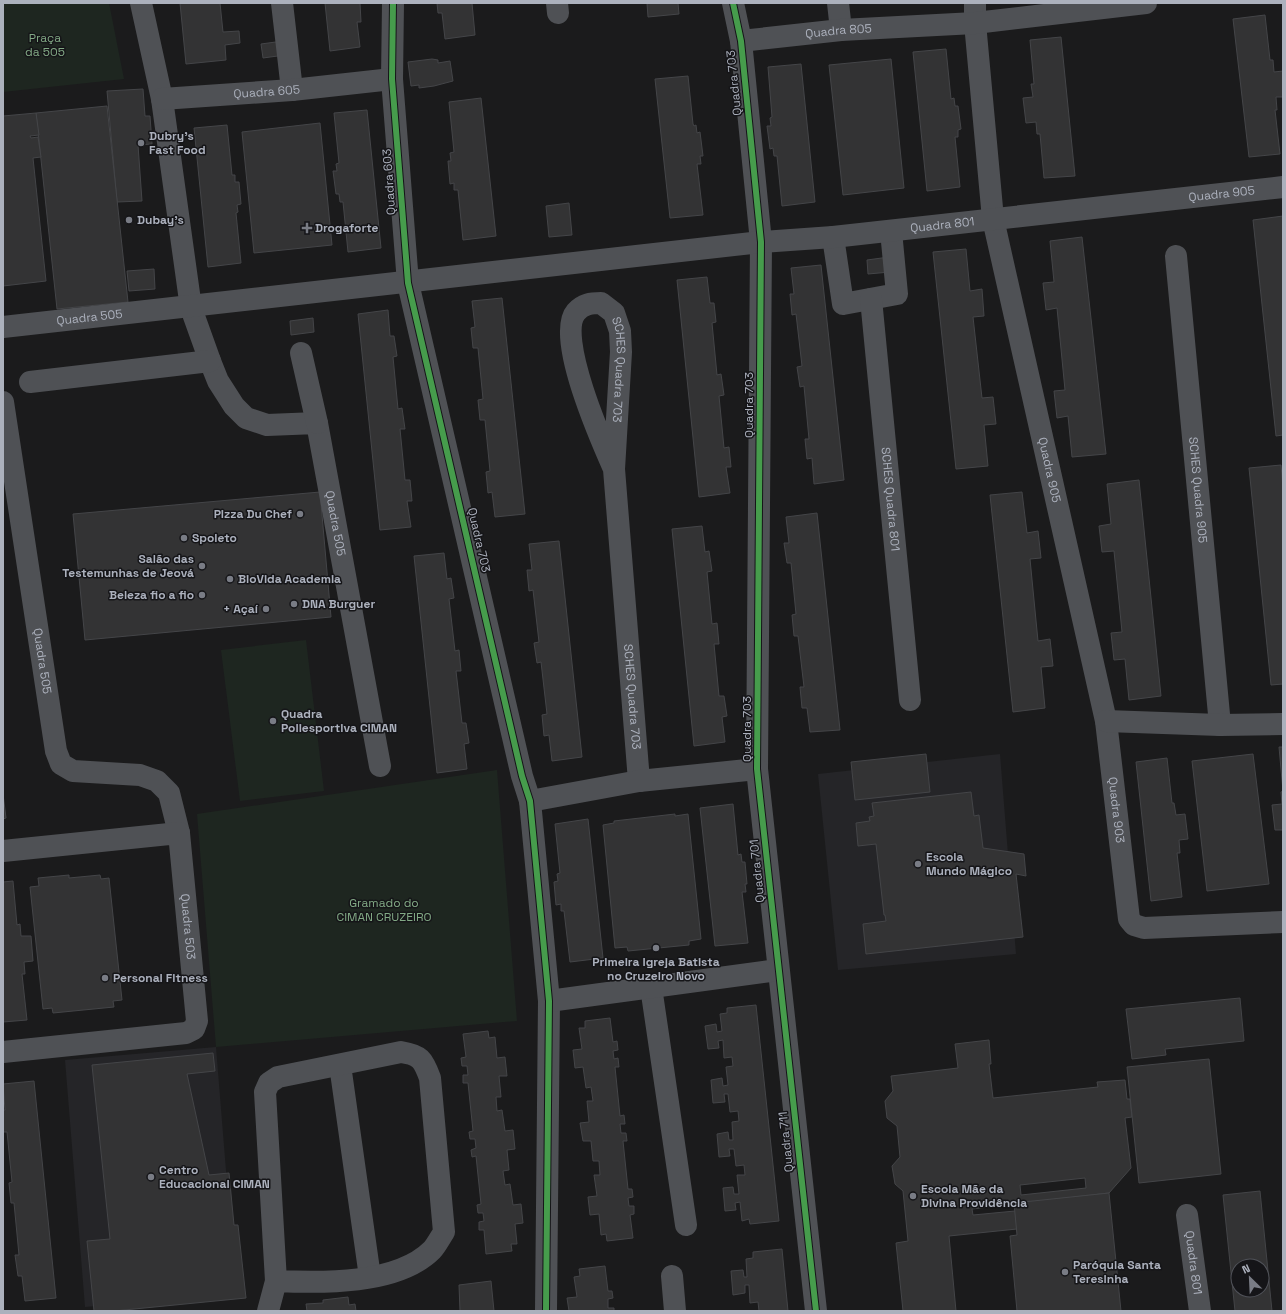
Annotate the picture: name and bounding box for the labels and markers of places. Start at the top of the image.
place label: Dubry's Fast Food [149,128,206,158]
marker: Dubry's Fast Food [136,138,146,148]
place label: Dubay's [137,212,184,228]
marker: Dubay's [124,215,134,225]
place label: Drogaforte [315,220,378,236]
marker: Drogaforte [302,223,312,233]
place label: Pizza Du Chef [214,506,292,522]
marker: Pizza Du Chef [295,509,305,519]
place label: Spoleto [192,530,237,546]
marker: Spoleto [179,533,189,543]
place label: Salão das Testemunhas de Jeová [62,551,194,581]
marker: Salão das Testemunhas de Jeová [197,561,207,571]
place label: BioVida Academia [238,571,341,587]
marker: BioVida Academia [225,574,235,584]
place label: Beleza fio a fio [109,587,194,603]
marker: Beleza fio a fio [197,590,207,600]
place label: DNA Burguer [302,596,375,612]
marker: DNA Burguer [289,599,299,609]
place label: + Açaí [223,601,259,617]
marker: + Açaí [261,604,271,614]
place label: Quadra Poliesportiva CIMAN [281,706,397,736]
marker: Quadra Poliesportiva CIMAN [268,716,278,726]
place label: Escola Mundo Mágico [926,849,1012,879]
marker: Escola Mundo Mágico [913,859,923,869]
marker: Primeira Igreja Batista no Cruzeiro Novo [651,943,661,953]
place label: Primeira Igreja Batista no Cruzeiro Novo [592,954,720,984]
place label: Personal Fitness [113,970,208,986]
marker: Personal Fitness [100,973,110,983]
place label: Centro Educacional CIMAN [159,1162,270,1192]
marker: Centro Educacional CIMAN [146,1172,156,1182]
place label: Escola Mãe da Divina Providência [921,1181,1027,1211]
marker: Escola Mãe da Divina Providência [908,1191,918,1201]
place label: Paróquia Santa Teresinha [1073,1257,1161,1287]
marker: Paróquia Santa Teresinha [1060,1267,1070,1277]

